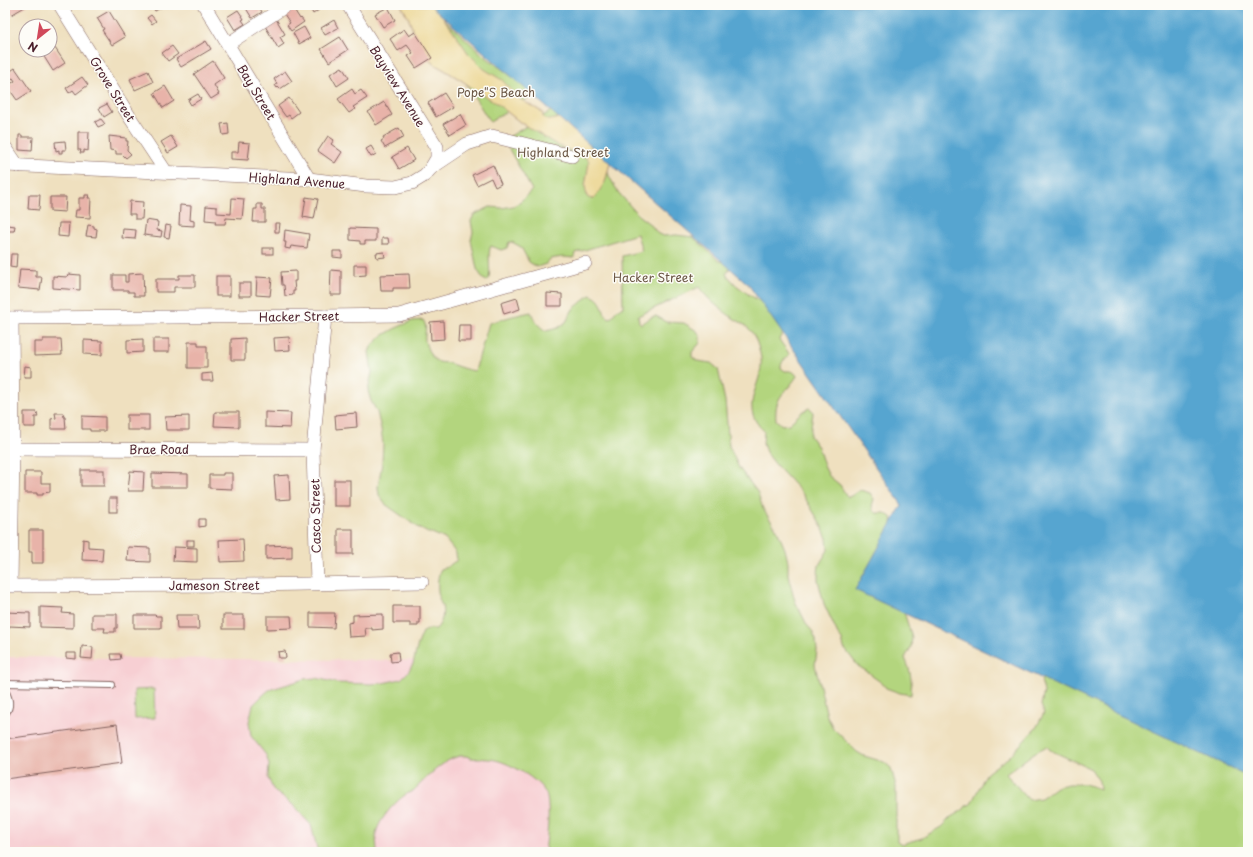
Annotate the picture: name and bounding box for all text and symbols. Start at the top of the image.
north arrow [18,18,58,58]
text: N [24,37,41,57]
street label: Bayview Avenue [366,42,430,130]
street label: Grove Street [86,53,140,125]
street label: Bay Street [233,61,281,123]
park label: Pope"S Beach [457,83,535,101]
park label: Highland Street [517,143,609,161]
street label: Highland Avenue [248,168,346,192]
park label: Hacker Street [613,268,693,286]
street label: Hacker Street [259,306,340,326]
street label: Brae Road [129,440,189,458]
street label: Casco Street [305,479,325,553]
street label: Jameson Street [168,576,260,594]

